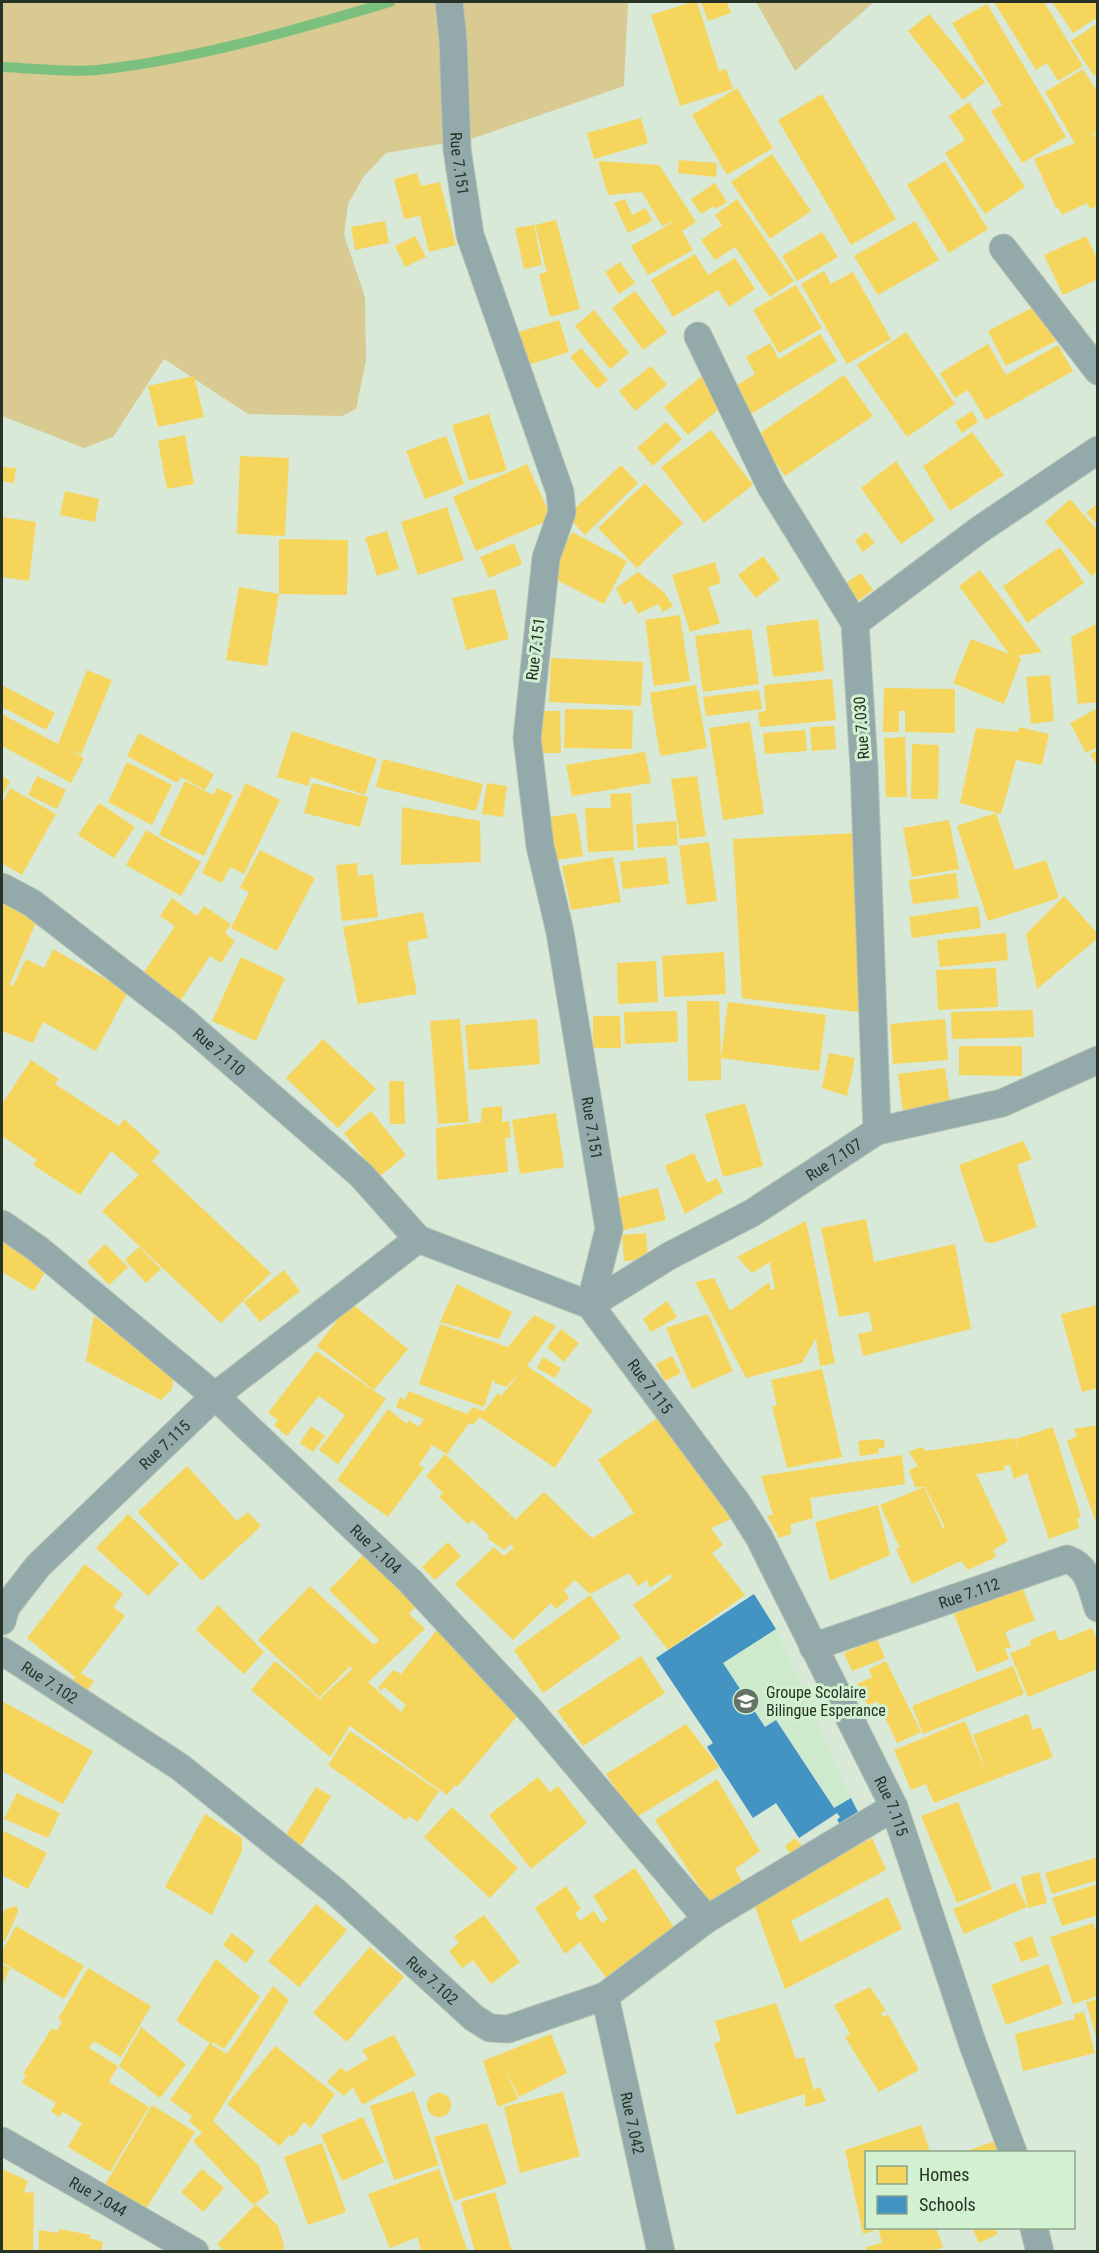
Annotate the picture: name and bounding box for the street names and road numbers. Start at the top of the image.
street label: Rue 7.151 [446,132,473,196]
street label: Rue 7.151 [522,617,549,682]
street label: Rue 7.030 [850,696,873,760]
street label: Rue 7.110 [189,1024,249,1080]
street label: Rue 7.151 [577,1095,606,1161]
street label: Rue 7.107 [802,1135,866,1185]
street label: Rue 7.115 [623,1355,677,1418]
street label: Rue 7.115 [135,1416,194,1474]
street label: Rue 7.104 [346,1521,405,1578]
street label: Rue 7.112 [936,1574,1002,1613]
street label: Rue 7.102 [18,1657,81,1708]
street label: Rue 7.115 [870,1773,912,1839]
street label: Rue 7.102 [402,1952,462,2009]
street label: Rue 7.042 [616,2090,648,2156]
street label: Rue 7.044 [66,2173,130,2221]

